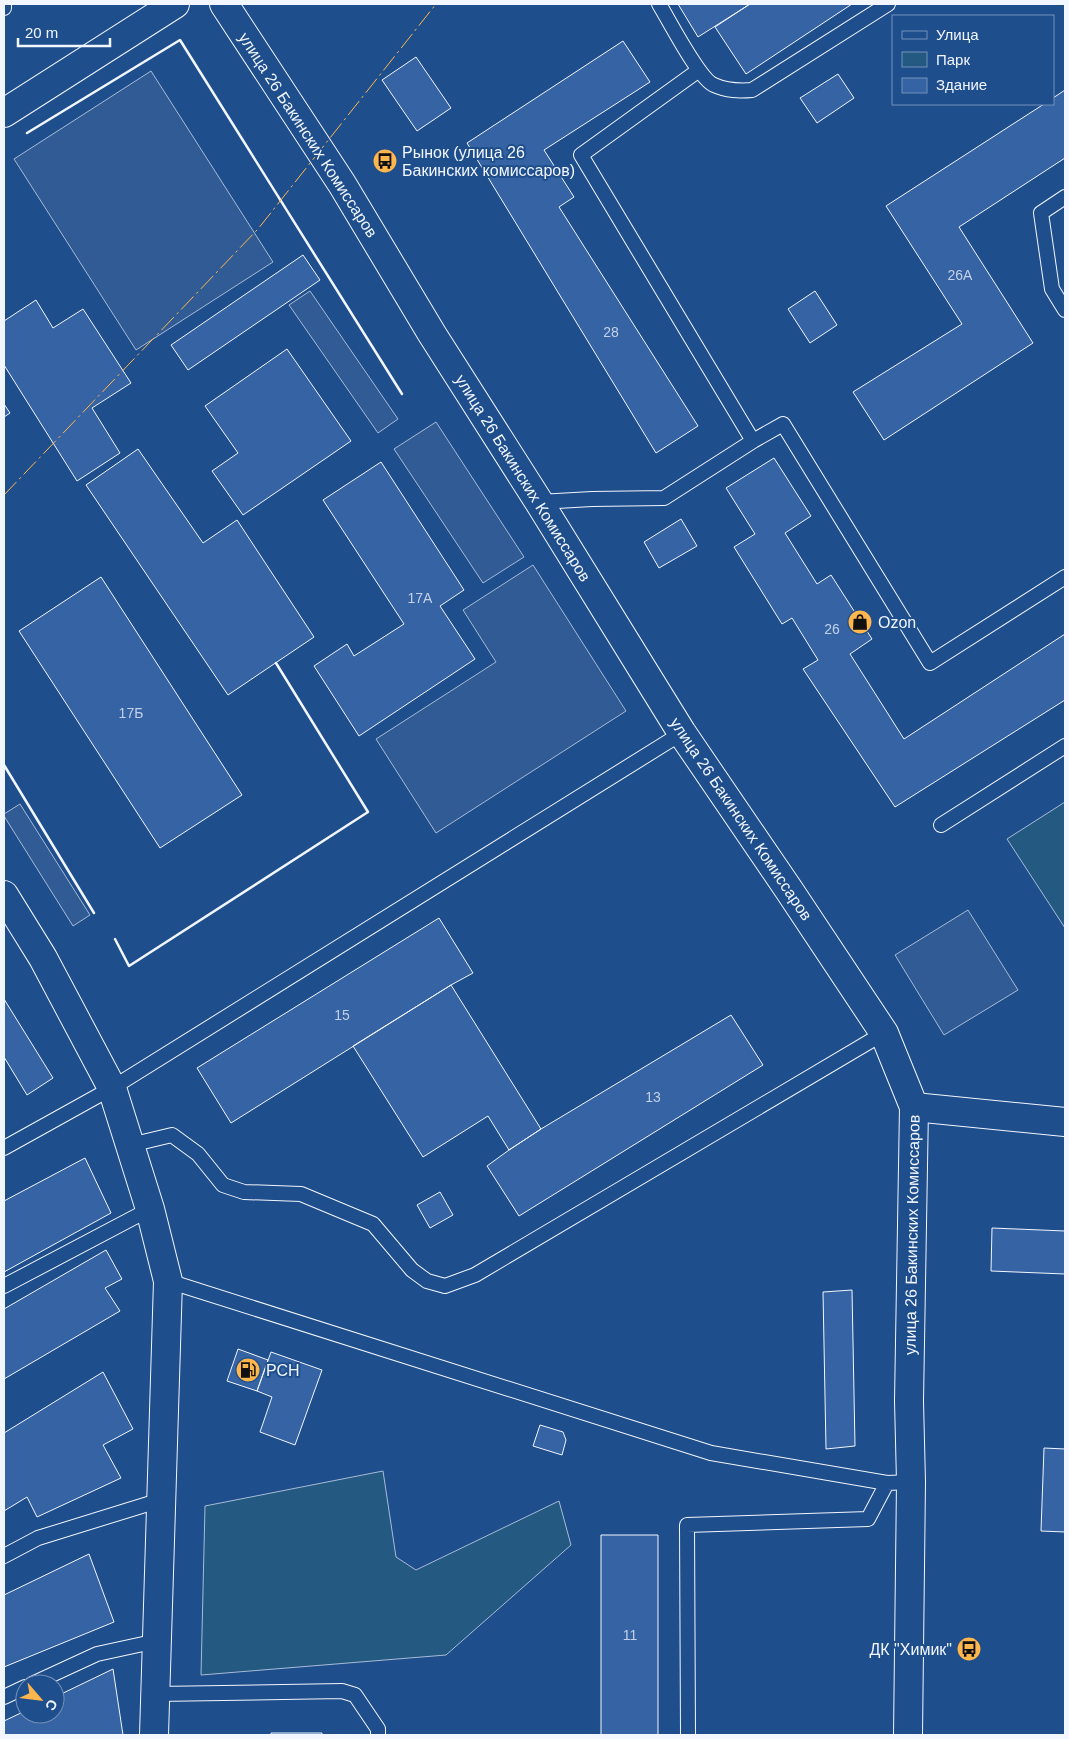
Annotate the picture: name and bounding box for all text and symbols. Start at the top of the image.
scale bar [18,15,110,47]
legend [892,15,1054,105]
text: 20 m [25,24,58,41]
text: Улица [936,26,979,43]
street label: улица 26 Бакинских Комиссаров [235,29,381,241]
text: Парк [936,51,970,68]
text: Здание [936,76,987,93]
place label: Рынок (улица 26 Бакинских комиссаров) [402,144,575,179]
bus stop icon: Рынок (улица 26 Бакинских комиссаров) [372,148,398,174]
house number: 26А [948,267,973,283]
house number: 28 [603,324,619,340]
street label: улица 26 Бакинских Комиссаров [452,371,594,585]
house number: 17А [408,590,433,606]
shop icon: Ozon [847,609,873,635]
place label: Ozon [878,614,916,631]
house number: 26 [824,621,840,637]
house number: 17Б [119,705,143,721]
street label: улица 26 Бакинских Комиссаров [667,715,815,923]
house number: 15 [334,1007,350,1023]
house number: 13 [645,1089,661,1105]
street label: улица 26 Бакинских Комиссаров [901,1115,923,1355]
fuel station icon: РСН [235,1357,261,1383]
place label: РСН [266,1362,300,1379]
house number: 11 [623,1627,637,1643]
bus stop icon: ДК "Химик" [956,1636,982,1662]
place label: ДК "Химик" [869,1641,952,1658]
north arrow [15,1674,65,1724]
text: С [42,1697,61,1713]

